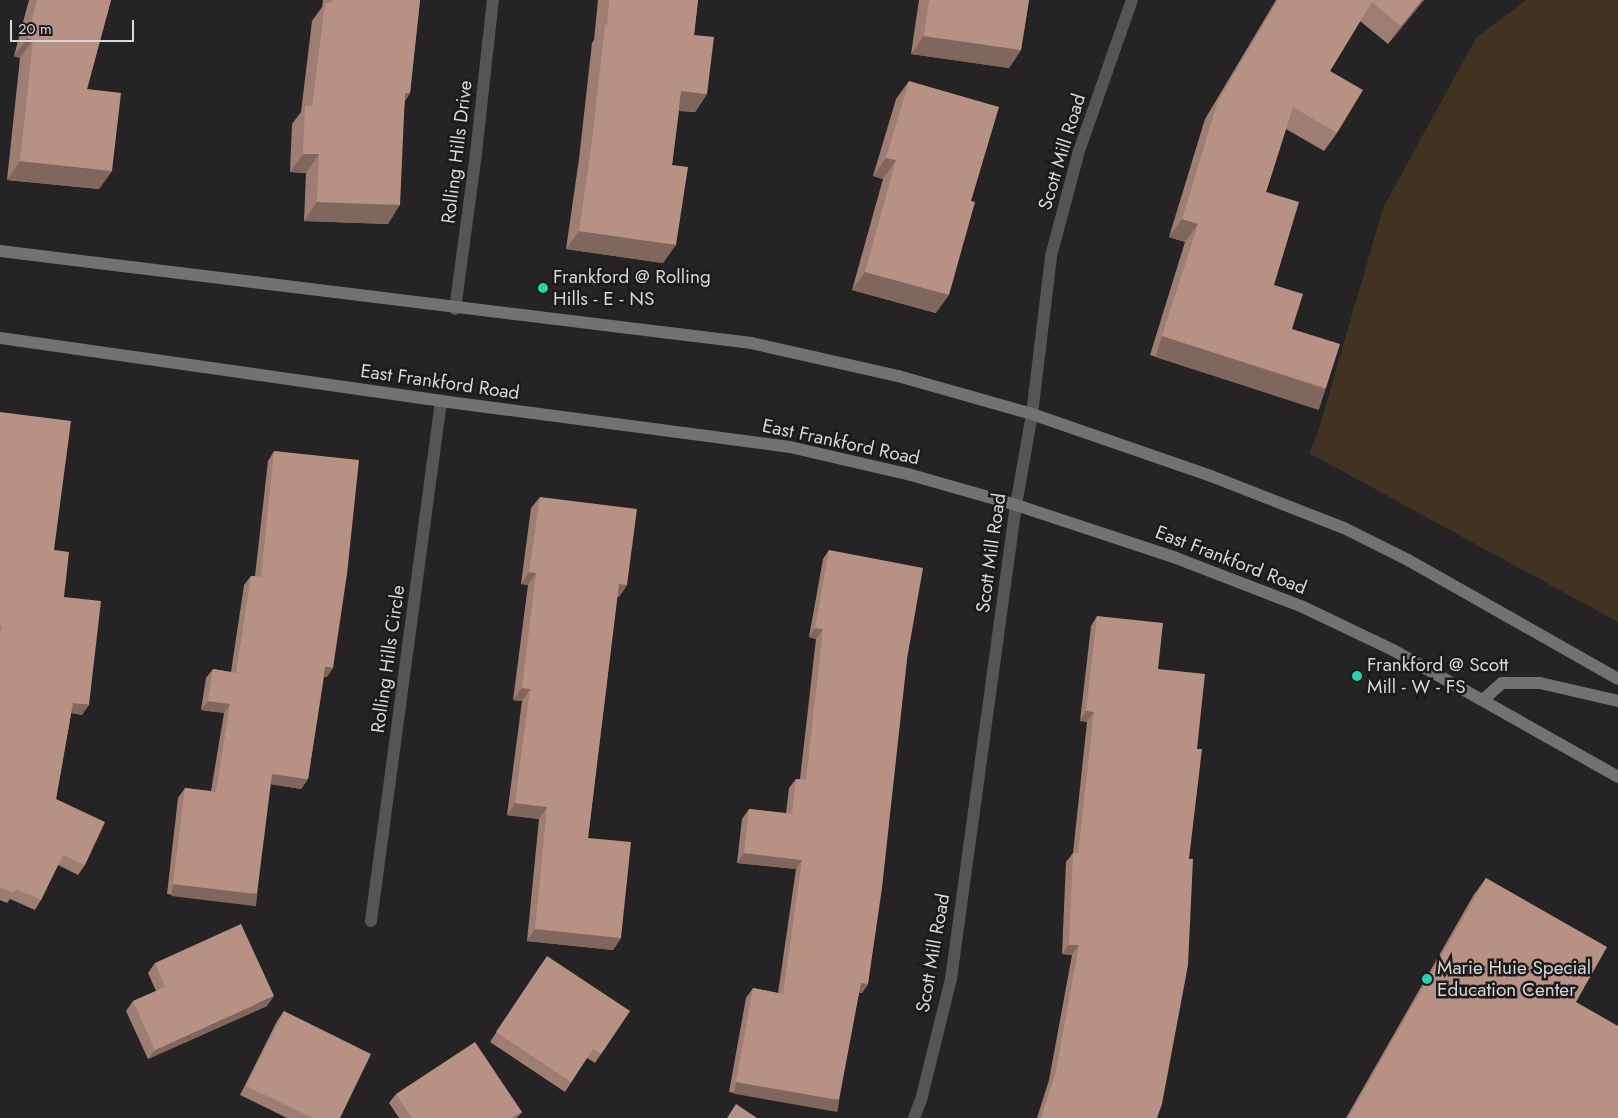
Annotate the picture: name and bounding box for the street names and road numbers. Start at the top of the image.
street label: Rolling Hills Drive [437,79,477,225]
street label: Scott Mill Road [1033,91,1091,213]
street label: East Frankford Road [359,360,521,404]
street label: East Frankford Road [760,414,922,470]
street label: Scott Mill Road [971,492,1011,614]
street label: East Frankford Road [1152,521,1310,599]
street label: Rolling Hills Circle [366,584,410,734]
street label: Scott Mill Road [911,892,955,1014]

